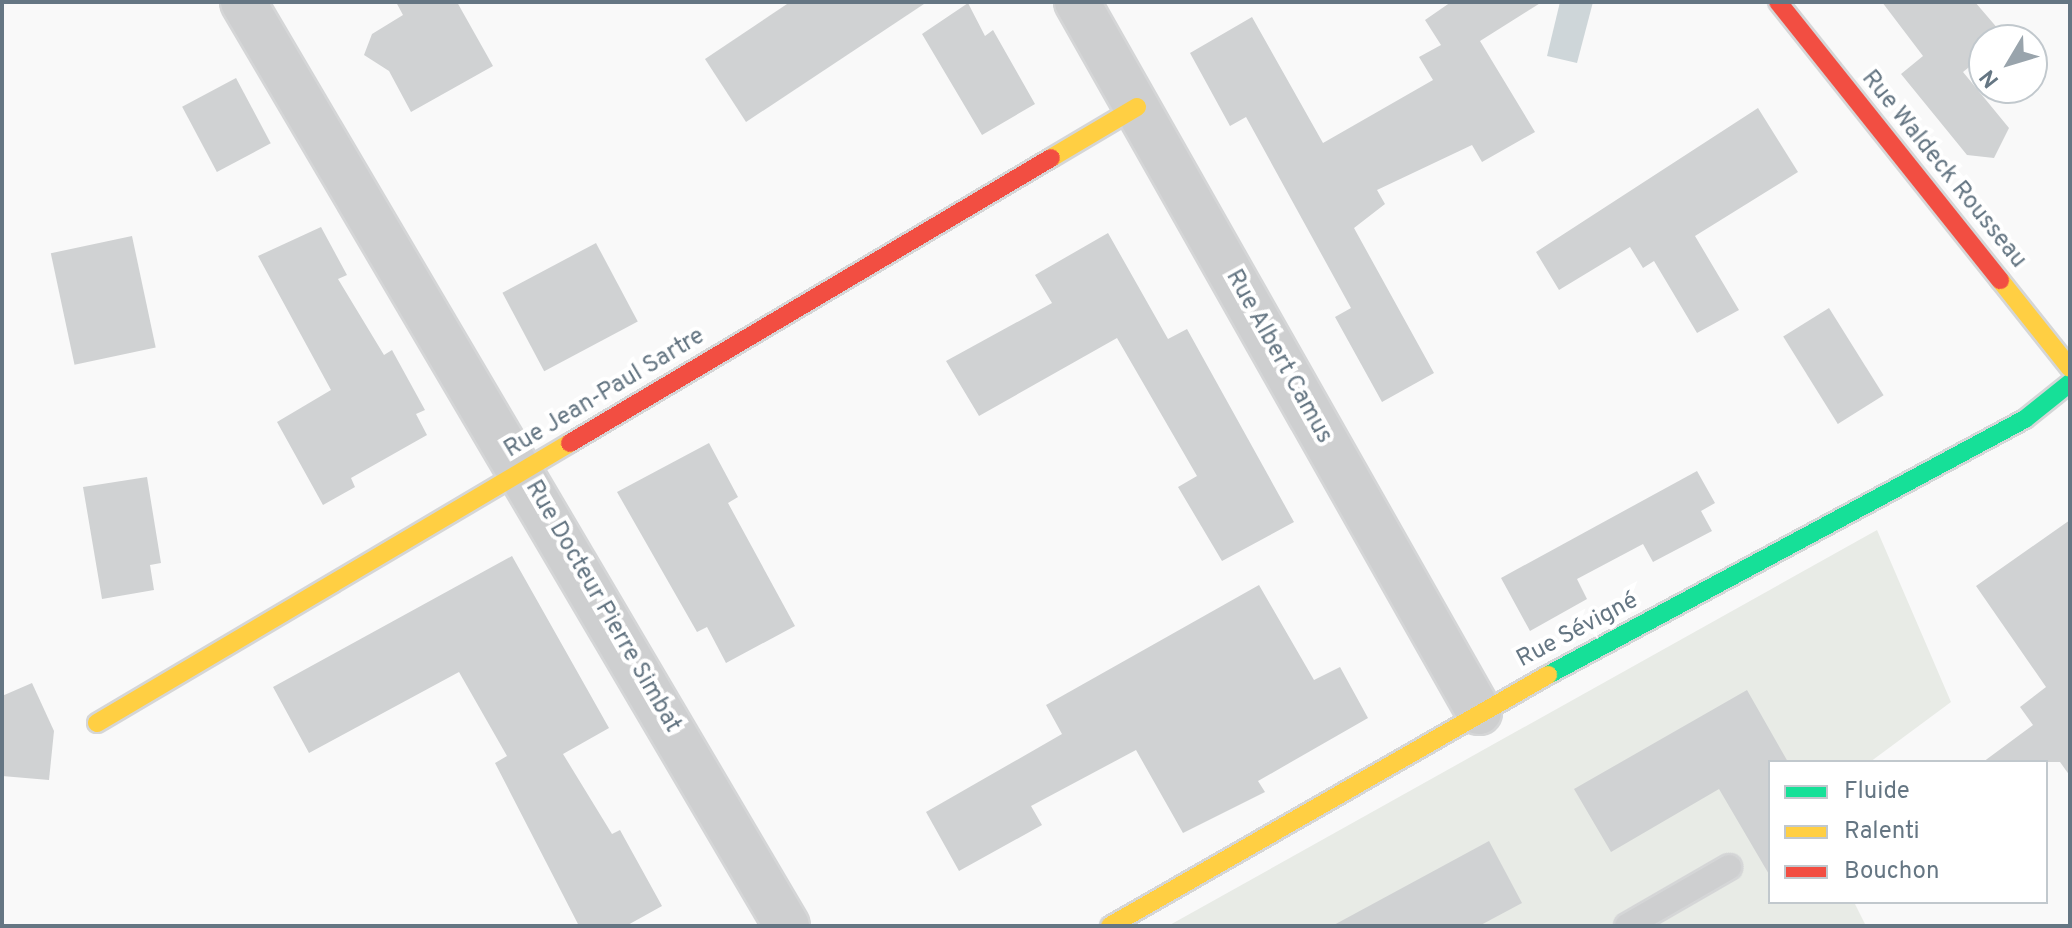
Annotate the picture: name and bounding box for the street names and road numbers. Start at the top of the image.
street label: Rue Waldeck Rousseau [1854,65,2032,275]
street label: Rue Albert Camus [1218,265,1338,449]
street label: Rue Jean-Paul Sartre [500,323,710,465]
street label: Rue Docteur Pierre Simbat [518,476,686,738]
street label: Rue Sévigné [1512,587,1644,675]

